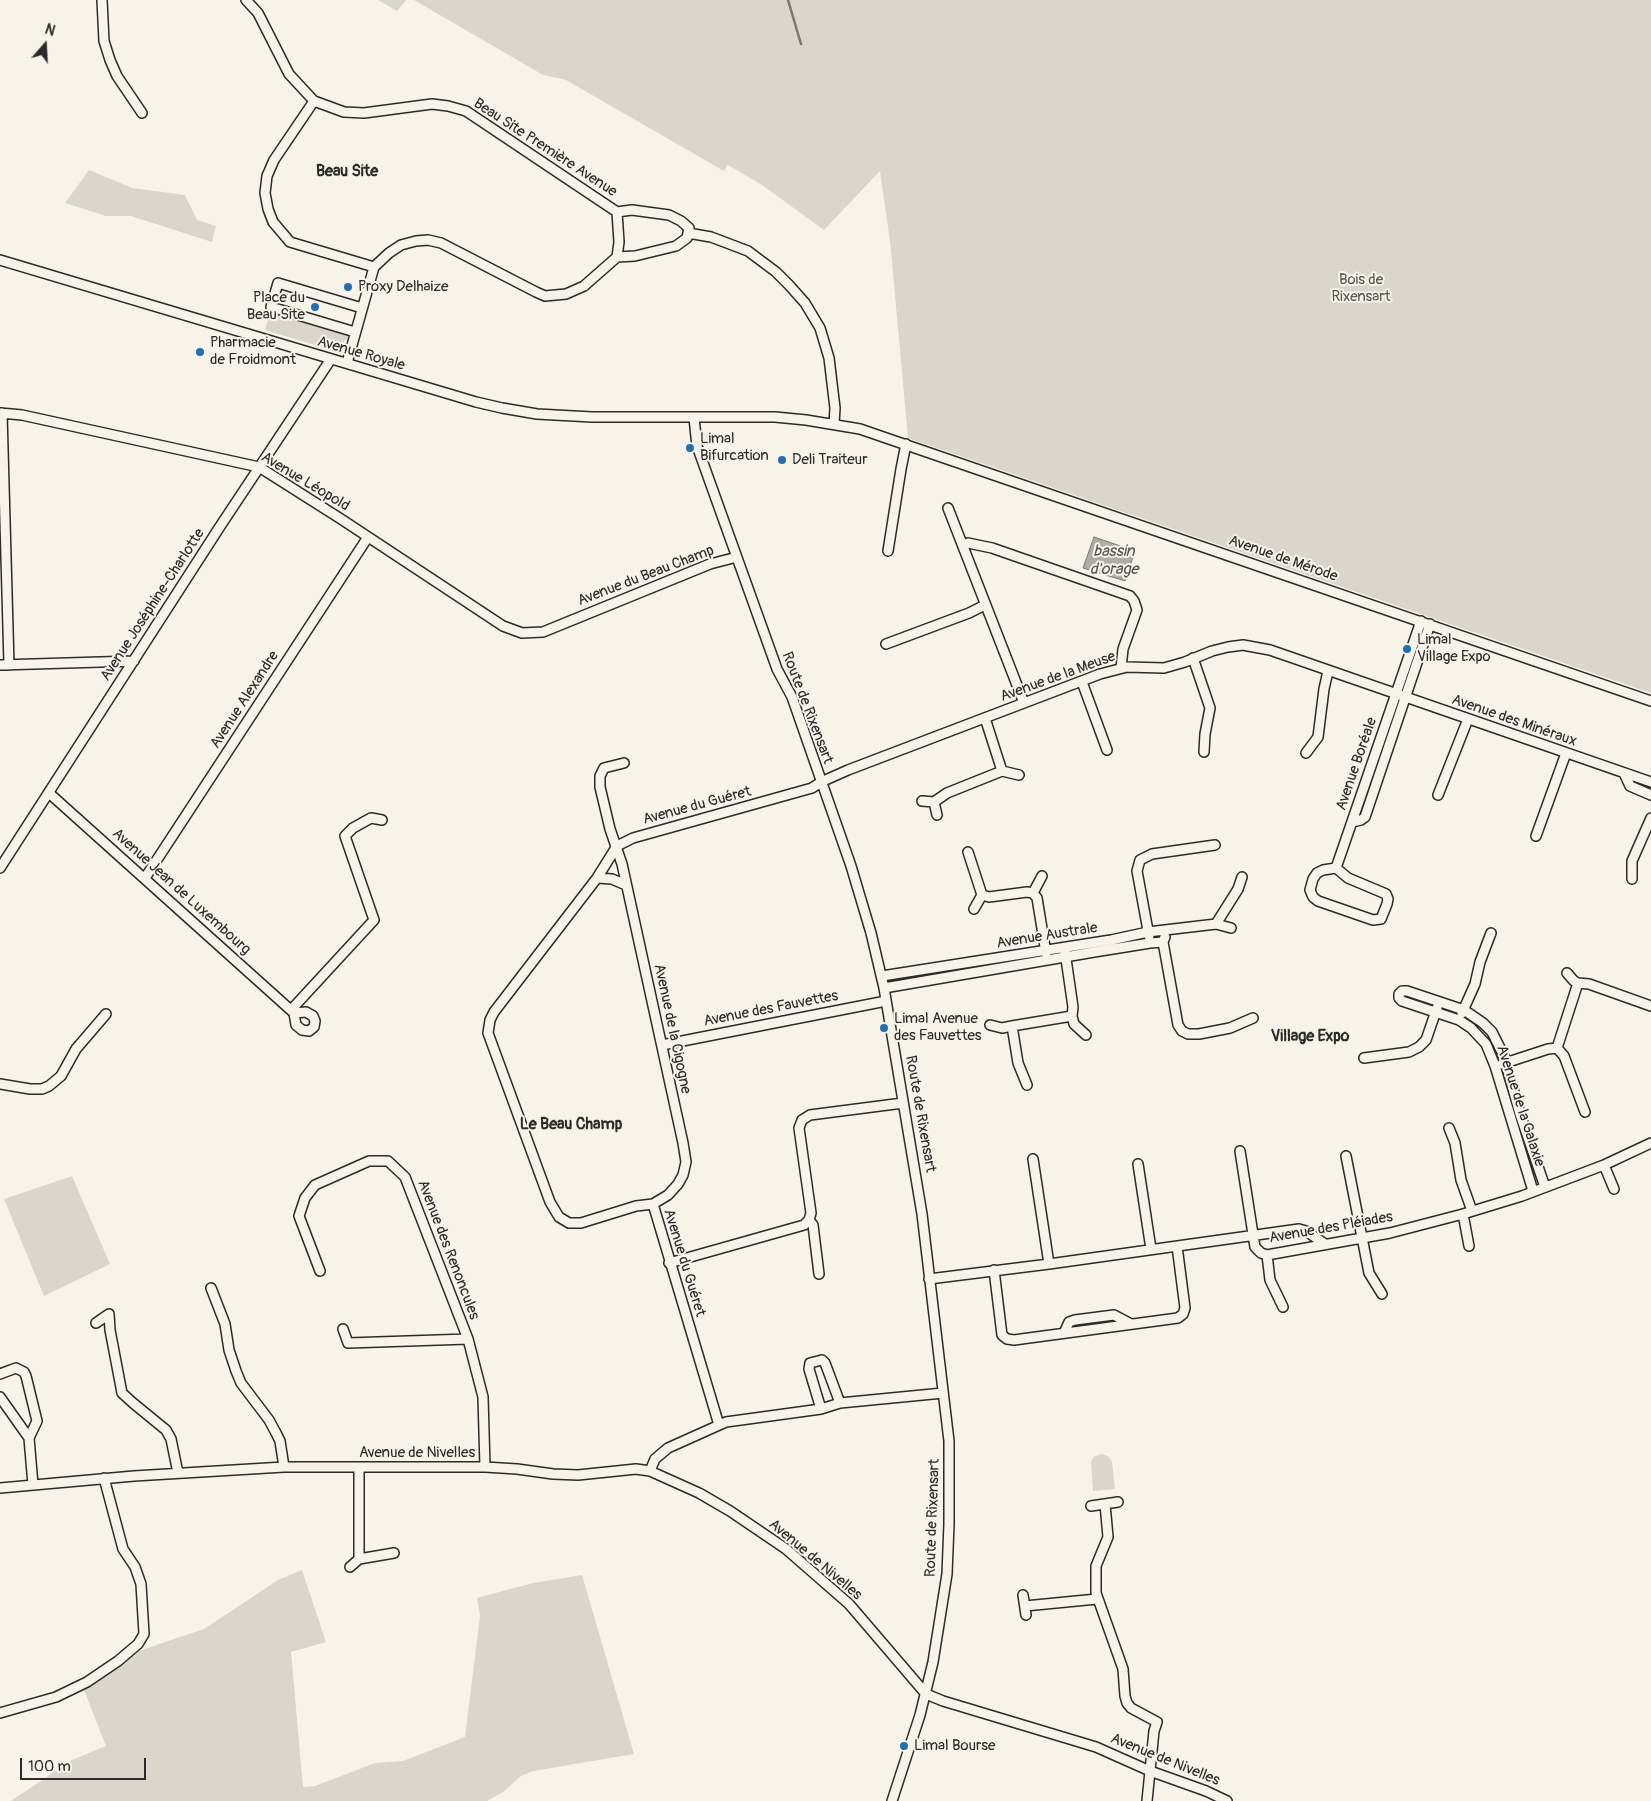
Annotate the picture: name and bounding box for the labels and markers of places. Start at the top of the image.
place label: Proxy Delhaize [358,278,448,296]
marker: Proxy Delhaize [342,281,354,293]
place label: Place du Beau Site [247,289,305,324]
marker: Place du Beau Site [309,301,321,313]
place label: Pharmacie de Froidmont [210,334,296,369]
marker: Pharmacie de Froidmont [194,346,206,358]
place label: Limal Bifurcation [700,430,769,465]
marker: Limal Bifurcation [684,442,696,454]
place label: Deli Traiteur [792,451,868,469]
marker: Deli Traiteur [776,454,788,466]
place label: Limal Village Expo [1417,631,1491,666]
marker: Limal Village Expo [1401,643,1413,655]
place label: Limal Avenue des Fauvettes [894,1010,982,1045]
marker: Limal Avenue des Fauvettes [878,1022,890,1034]
place label: Limal Bourse [914,1737,995,1755]
marker: Limal Bourse [898,1740,910,1752]

